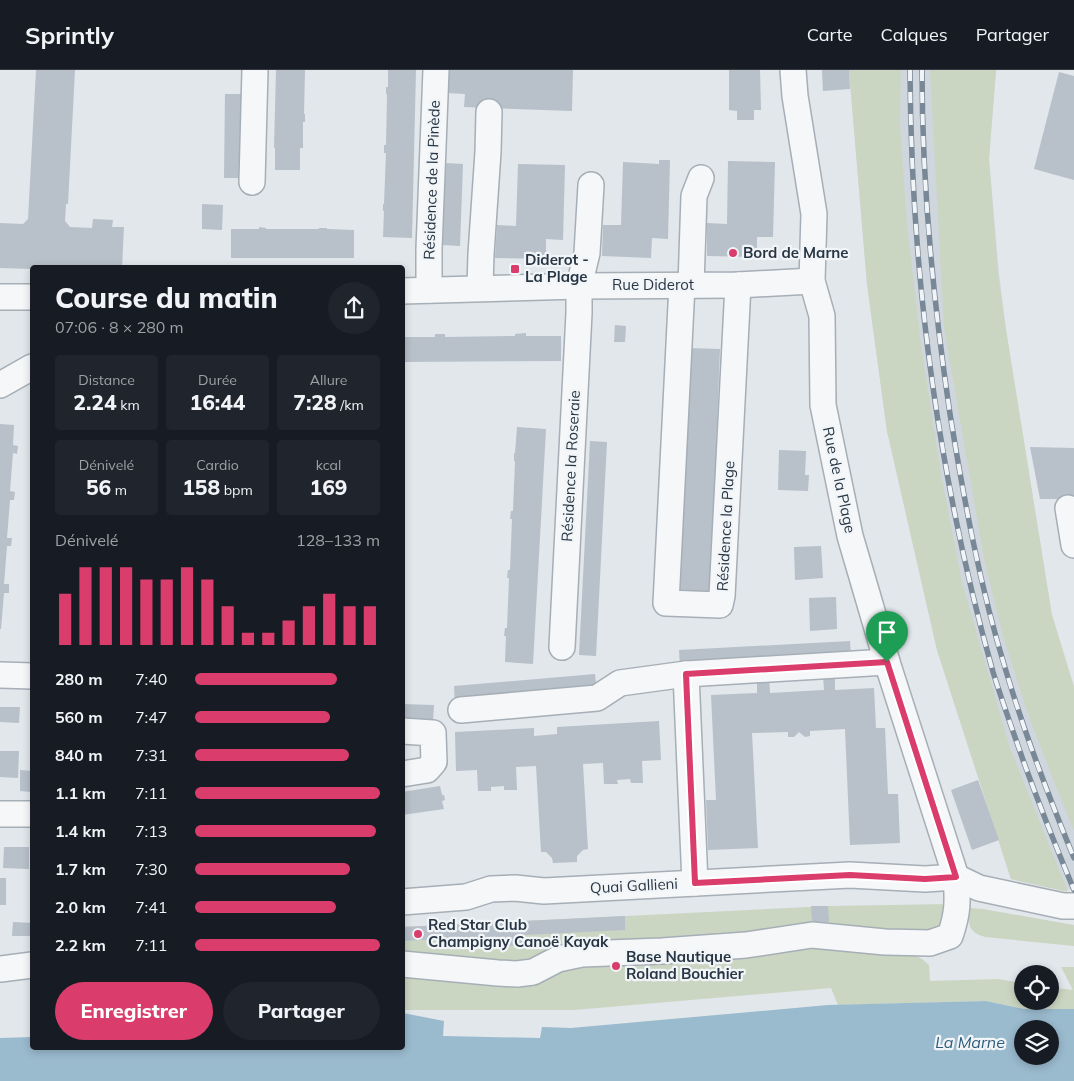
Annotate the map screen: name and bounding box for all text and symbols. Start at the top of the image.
text: Sprintly [25,20,114,50]
text: Carte [807,23,853,46]
text: Calques [881,23,948,46]
text: Partager [976,23,1049,46]
street label: Résidence de la Pinède [419,100,444,260]
place label: Bord de Marne [743,243,849,262]
marker: Bord de Marne [727,247,739,259]
place label: Diderot - La Plage [525,250,589,286]
marker: Diderot - La Plage [509,263,521,275]
street label: Rue Diderot [612,275,694,294]
text: Course du matin [55,280,278,315]
button: share [328,282,380,334]
text: 07:06 · 8 × 280 m [55,317,184,337]
text: Distance [78,371,135,389]
text: Durée [198,371,237,389]
text: Allure [310,371,347,389]
text: 2.24 [73,389,117,415]
text: 16:44 [190,389,245,415]
text: 7:28 [293,389,337,415]
street label: Résidence la Roseraie [557,390,584,542]
text: km [117,396,140,414]
text: /km [337,396,364,414]
street label: Rue de la Plage [819,425,860,535]
text: Dénivelé [79,456,134,474]
text: Cardio [196,456,239,474]
text: kcal [316,456,341,474]
street label: Résidence la Plage [713,460,738,592]
text: 56 [86,474,111,500]
text: 158 [182,474,220,500]
text: 169 [310,474,347,500]
text: m [111,481,127,499]
text: bpm [220,481,253,499]
text: Dénivelé [55,530,118,550]
text: 128–133 m [296,530,380,550]
pin [866,611,908,662]
icon: arrive [873,618,901,646]
text: 280 m [55,669,103,689]
text: 7:40 [135,669,167,689]
text: 560 m [55,707,103,727]
text: 7:47 [135,707,167,727]
text: 840 m [55,745,103,765]
text: 7:31 [135,745,167,765]
text: 1.1 km [55,783,106,803]
text: 7:11 [135,783,167,803]
text: 1.4 km [55,821,106,841]
text: 7:13 [135,821,167,841]
text: 1.7 km [55,859,106,879]
text: 7:30 [135,859,167,879]
street label: Quai Gallieni [590,874,678,897]
text: 2.0 km [55,897,106,917]
text: 7:41 [135,897,167,917]
place label: Red Star Club Champigny Canoë Kayak [428,915,609,951]
marker: Red Star Club Champigny Canoë Kayak [412,928,424,940]
text: 2.2 km [55,935,106,955]
text: 7:11 [135,935,167,955]
place label: Base Nautique Roland Bouchier [626,947,744,983]
marker: Base Nautique Roland Bouchier [610,960,622,972]
map controls [1014,965,1059,1065]
button: locate [1014,965,1059,1010]
button: Enregistrer [55,982,213,1040]
button: Partager [223,982,380,1040]
button: layers [1014,1020,1059,1065]
water label: La Marne [935,1032,1005,1052]

